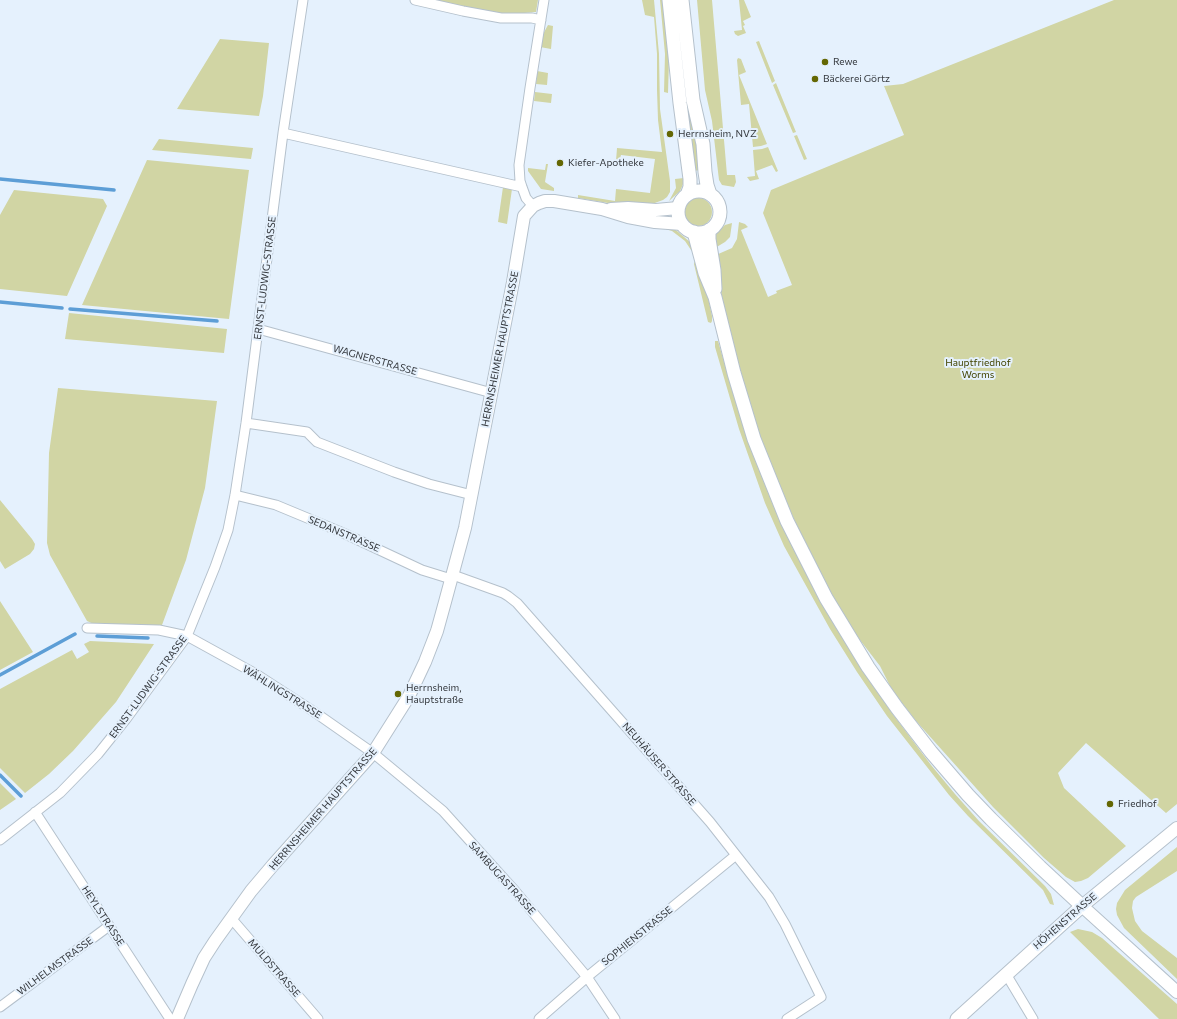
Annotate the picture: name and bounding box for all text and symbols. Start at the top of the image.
place label: Rewe [833,56,858,68]
marker: Rewe [820,57,830,67]
place label: Bäckerei Görtz [823,73,890,85]
marker: Bäckerei Görtz [810,74,820,84]
place label: Herrnsheim, NVZ [678,128,757,140]
marker: Herrnsheim, NVZ [665,129,675,139]
place label: Kiefer-Apotheke [568,157,644,169]
marker: Kiefer-Apotheke [555,158,565,168]
street label: ERNST-LUDWIG-STRASSE [251,216,279,340]
street label: HERRNSHEIMER HAUPTSTRASSE [479,270,521,428]
street label: WAGNERSTRASSE [332,342,418,378]
park label: Hauptfriedhof Worms [945,357,1011,380]
street label: SEDANSTRASSE [306,513,382,555]
street label: ERNST-LUDWIG-STRASSE [107,633,189,741]
street label: WÄHLINGSTRASSE [240,663,324,721]
place label: Herrnsheim, Hauptstraße [406,682,463,706]
marker: Herrnsheim, Hauptstraße [393,689,403,699]
street label: NEUHÄUSER STRASSE [620,720,698,808]
street label: HERRNSHEIMER HAUPTSTRASSE [267,745,379,873]
place label: Friedhof [1118,798,1157,810]
marker: Friedhof [1105,799,1115,809]
street label: SAMBUGASTRASSE [466,839,538,917]
street label: HEYLSTRASSE [79,884,127,948]
street label: HÖHENSTRASSE [1031,890,1099,952]
street label: SOPHIENSTRASSE [599,904,675,968]
street label: WILHELMSTRASSE [15,934,95,998]
street label: MULDSTRASSE [245,936,303,1000]

